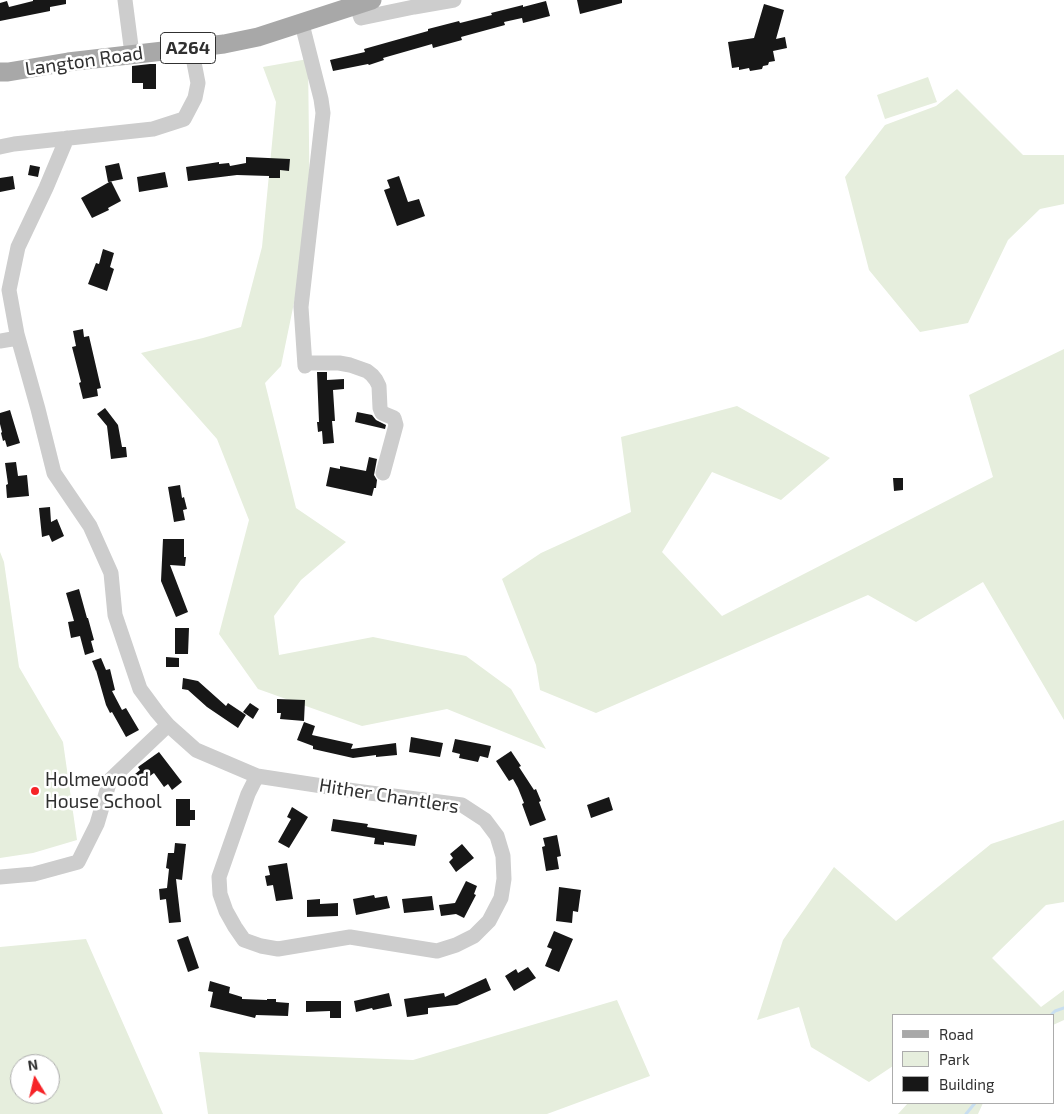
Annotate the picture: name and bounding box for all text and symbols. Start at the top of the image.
road number: A264 [160,32,216,64]
street label: Langton Road [24,41,144,81]
place label: Holmewood House School [45,769,162,813]
street label: Hither Chantlers [317,774,461,818]
marker: Holmewood House School [29,785,41,797]
legend [892,1014,1054,1104]
text: Road [939,1025,974,1043]
text: Park [939,1050,970,1068]
north arrow [10,1054,60,1104]
text: N [26,1055,39,1074]
text: Building [939,1075,994,1093]

